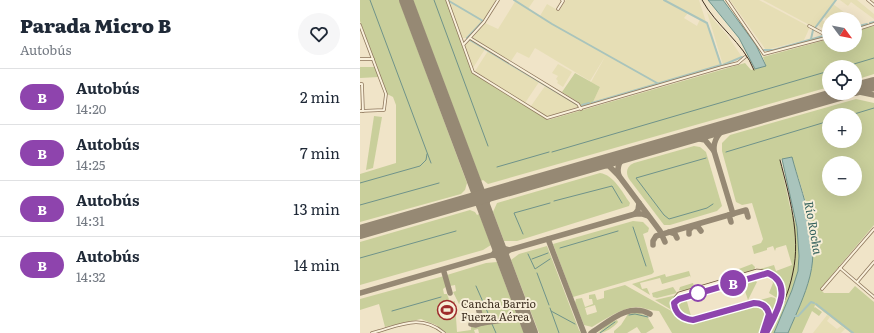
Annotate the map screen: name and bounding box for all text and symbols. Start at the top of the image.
text: Parada Micro B [20,11,171,39]
north arrow [822,12,862,52]
map controls [822,12,862,196]
button: heart [298,13,340,55]
text: Autobús [20,40,71,59]
button: locate [822,60,862,100]
text: Autobús [76,76,139,99]
text: 2 min [300,85,340,108]
text: B [37,87,47,107]
text: 14:20 [76,99,106,118]
button: + [822,108,862,148]
text: Autobús [76,132,139,155]
text: 7 min [300,141,340,164]
text: B [37,143,47,163]
text: 14:25 [76,155,105,174]
button: − [822,156,862,196]
text: Autobús [76,188,139,211]
text: 13 min [293,197,340,220]
text: B [37,199,47,219]
water label: Río Rocha [800,200,828,256]
text: 14:31 [76,211,104,230]
text: Autobús [76,244,139,267]
text: 14 min [294,253,340,276]
text: B [37,255,47,275]
text: 14:32 [76,267,105,286]
line badge: B [720,270,746,296]
text: B [728,273,738,293]
unlabelled marker [689,284,707,302]
place label: Cancha Barrio Fuerza Aérea [461,295,536,324]
sports icon: Cancha Barrio Fuerza Aérea [436,299,458,321]

